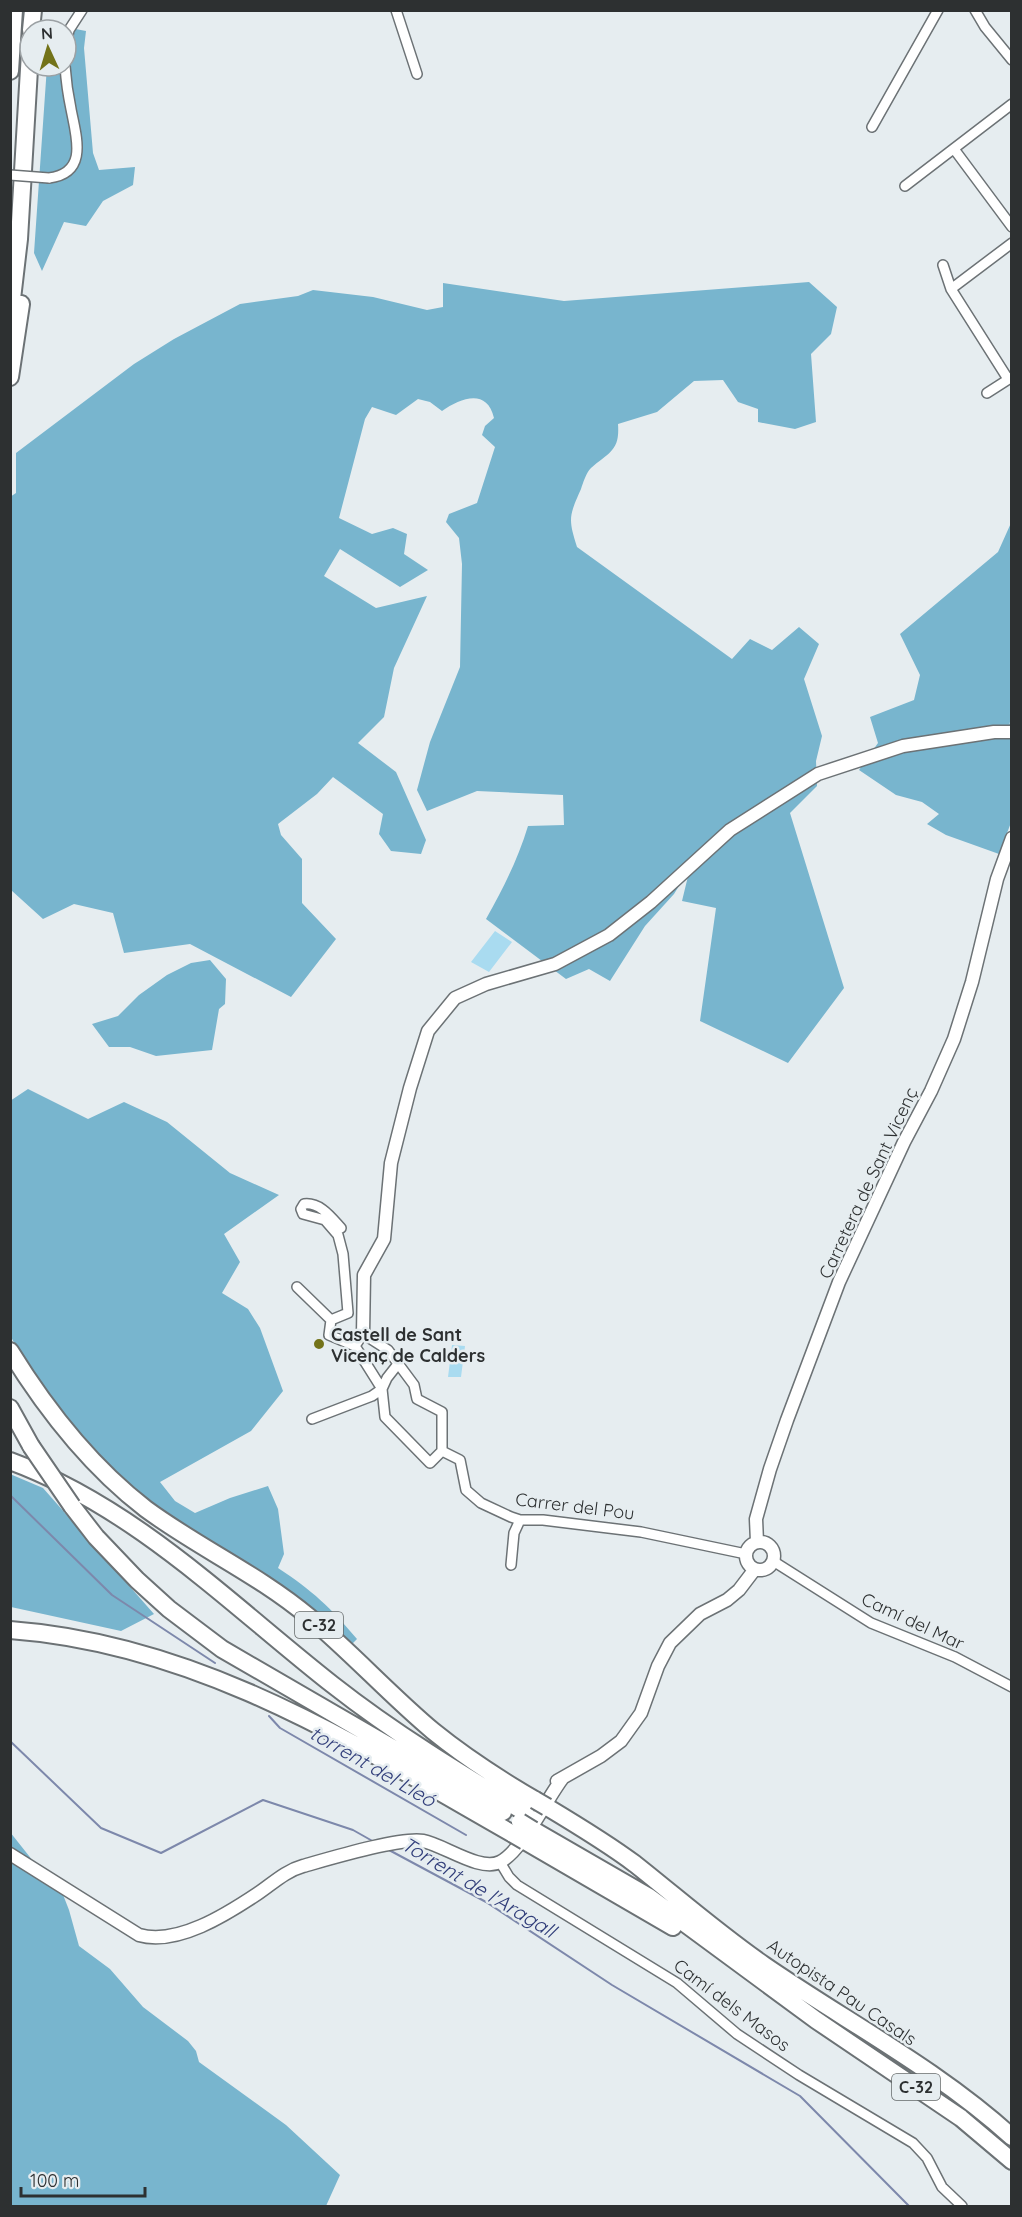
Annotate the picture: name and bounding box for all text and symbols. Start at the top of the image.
north arrow [18,18,78,78]
text: N [40,23,54,43]
street label: Carretera de Sant Vicenç [814,1084,922,1282]
place label: Castell de Sant Vicenç de Calders [331,1323,486,1367]
marker: Castell de Sant Vicenç de Calders [312,1337,326,1351]
street label: Carrer del Pou [514,1487,636,1525]
street label: Camí del Mar [858,1587,968,1655]
road number: C-32 [295,1612,343,1638]
water label: torrent del Lleó [306,1720,441,1812]
water label: Torrent de l'Aragall [397,1831,563,1944]
street label: Autopista Pau Casals [763,1934,921,2050]
street label: Camí dels Masos [669,1954,795,2056]
road number: C-32 [892,2074,940,2100]
scale bar [21,2160,146,2198]
text: 100 m [30,2169,79,2192]

